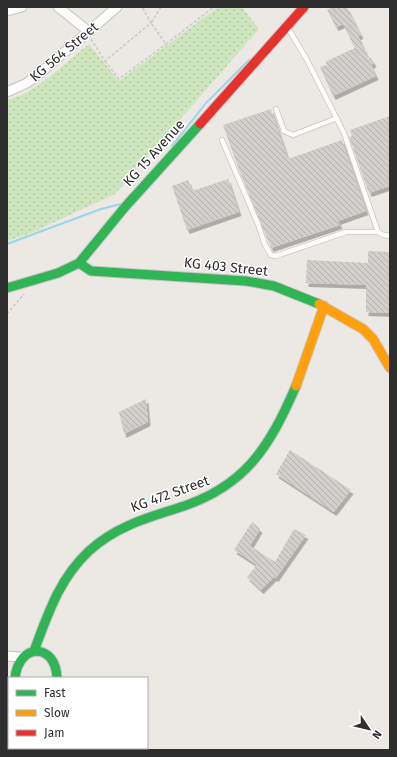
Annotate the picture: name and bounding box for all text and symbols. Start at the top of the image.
street label: KG 564 Street [26,18,102,86]
street label: KG 15 Avenue [120,116,188,190]
street label: KG 403 Street [183,254,270,280]
street label: KG 472 Street [128,472,212,516]
legend [8,677,148,749]
text: Fast [44,686,66,700]
text: Slow [44,706,70,720]
north arrow [349,709,389,749]
text: Jam [44,726,64,740]
text: N [369,728,384,741]

